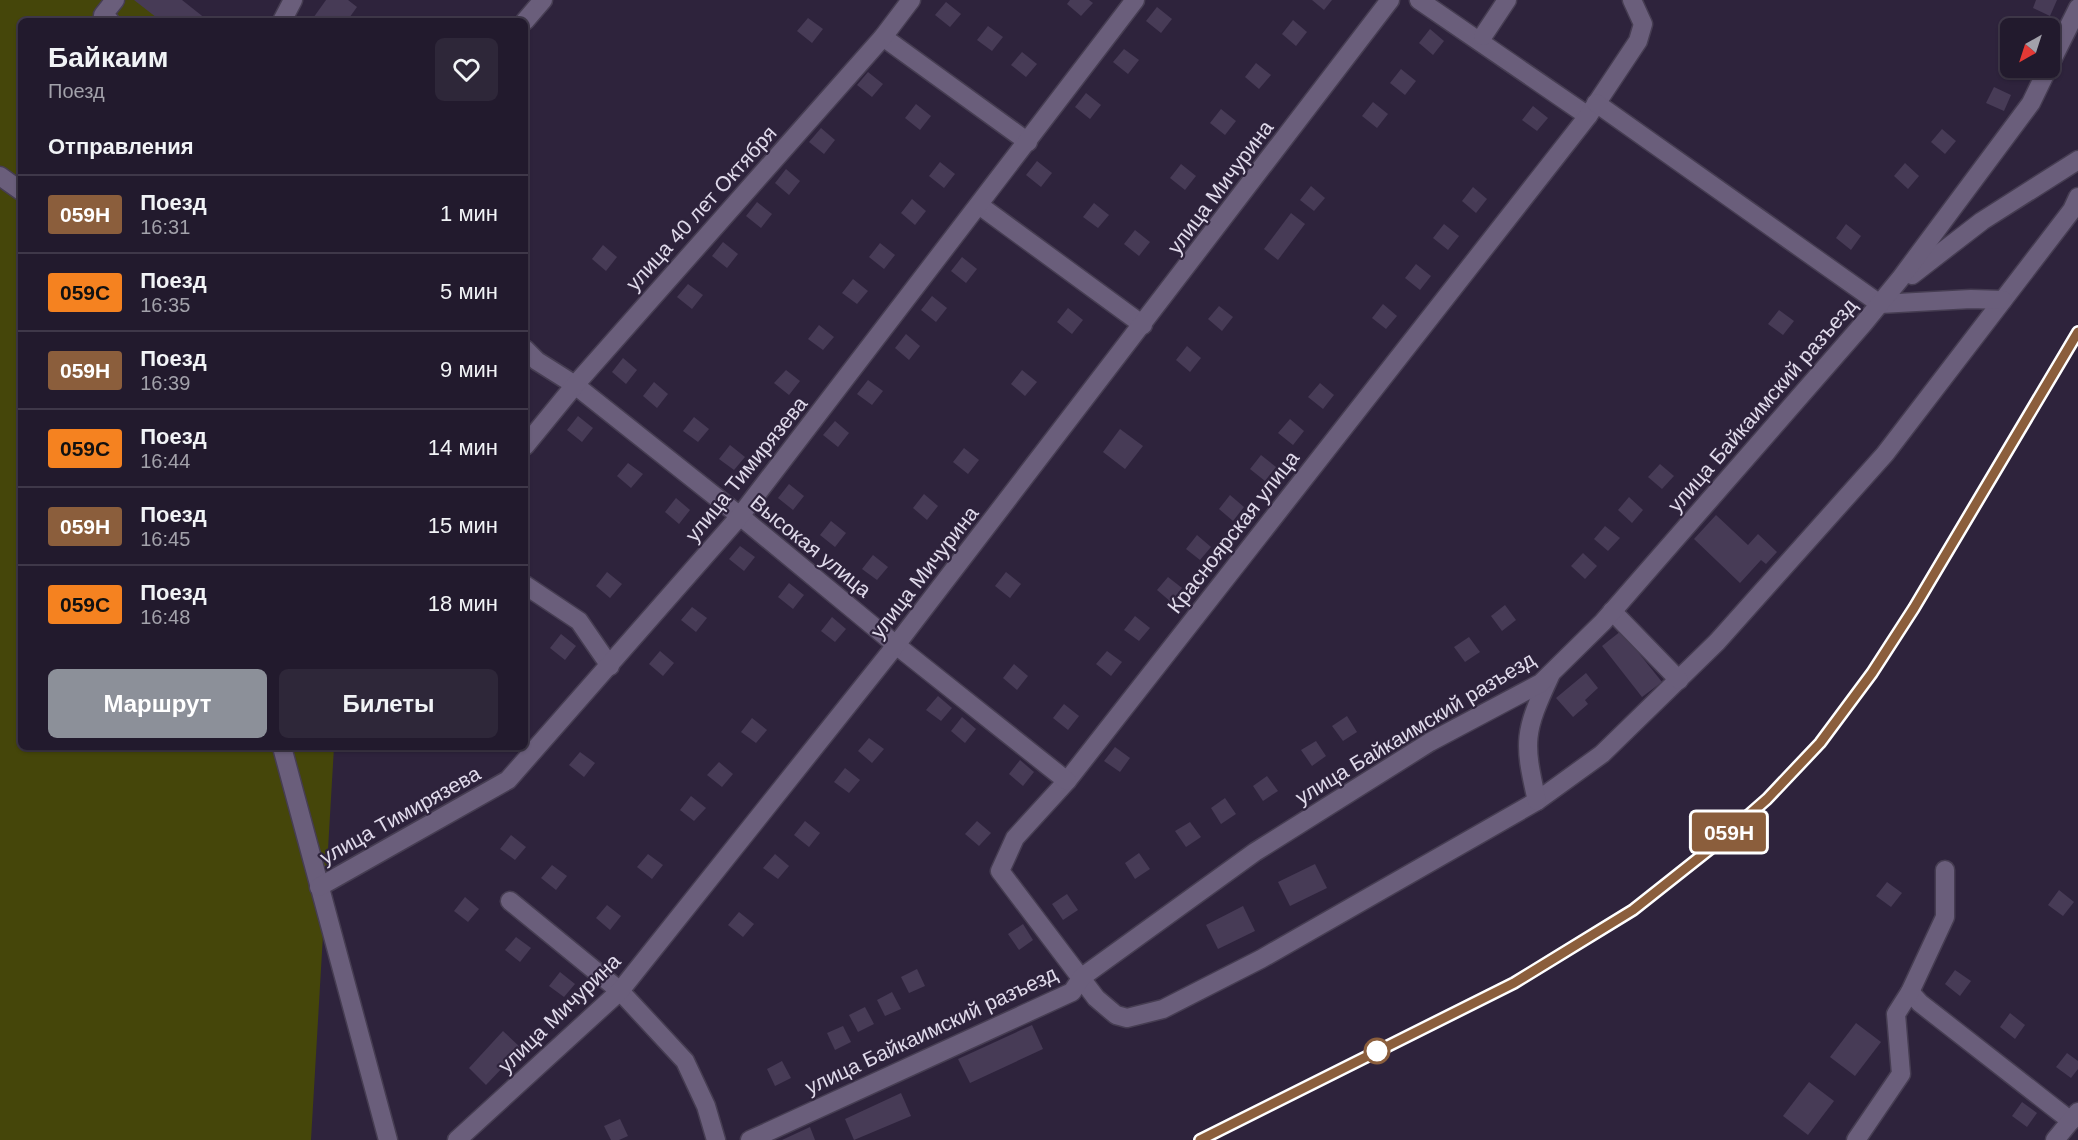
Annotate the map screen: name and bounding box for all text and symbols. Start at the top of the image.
north arrow [2000,18,2060,78]
map controls [2000,18,2060,78]
button: heart [435,38,498,101]
text: Байкаим [48,42,168,73]
text: Поезд [48,80,105,102]
street label: улица Мичурина [1162,116,1278,258]
street label: улица 40 лет Октября [621,121,781,295]
text: Отправления [48,134,194,159]
text: Поезд [140,190,207,215]
text: 1 мин [440,201,498,226]
text: 059Н [60,203,110,226]
text: 16:31 [140,216,190,238]
text: Поезд [140,268,207,293]
text: 5 мин [440,279,498,304]
text: 059С [60,281,110,304]
text: 16:35 [140,294,190,316]
street label: улица Байкаимский разъезд [1663,294,1861,516]
text: Поезд [140,346,207,371]
text: 9 мин [440,357,498,382]
text: 059Н [60,359,110,382]
text: 16:39 [140,372,190,394]
street label: улица Тимирязева [680,392,812,546]
text: Поезд [140,424,207,449]
text: 14 мин [428,435,498,460]
text: 059С [60,437,110,460]
street label: Красноярская улица [1163,446,1304,618]
text: 16:44 [140,450,190,472]
street label: Высокая улица [746,491,876,602]
street label: улица Мичурина [865,501,983,642]
text: Поезд [140,502,207,527]
text: 15 мин [428,513,498,538]
text: 059Н [60,515,110,538]
text: 16:45 [140,528,190,550]
text: Поезд [140,580,207,605]
text: 18 мин [428,591,498,616]
text: 059С [60,593,110,616]
text: 16:48 [140,606,190,628]
street label: улица Байкаимский разъезд [1291,647,1539,809]
button: Маршрут [48,669,267,738]
button: Билеты [279,669,498,738]
street label: улица Тимирязева [316,761,485,869]
line badge: 059Н [1687,812,1771,852]
text: 059Н [1704,821,1754,844]
street label: улица Мичурина [493,949,625,1077]
street label: улица Байкаимский разъезд [801,961,1061,1099]
unlabelled marker [1364,1038,1390,1064]

